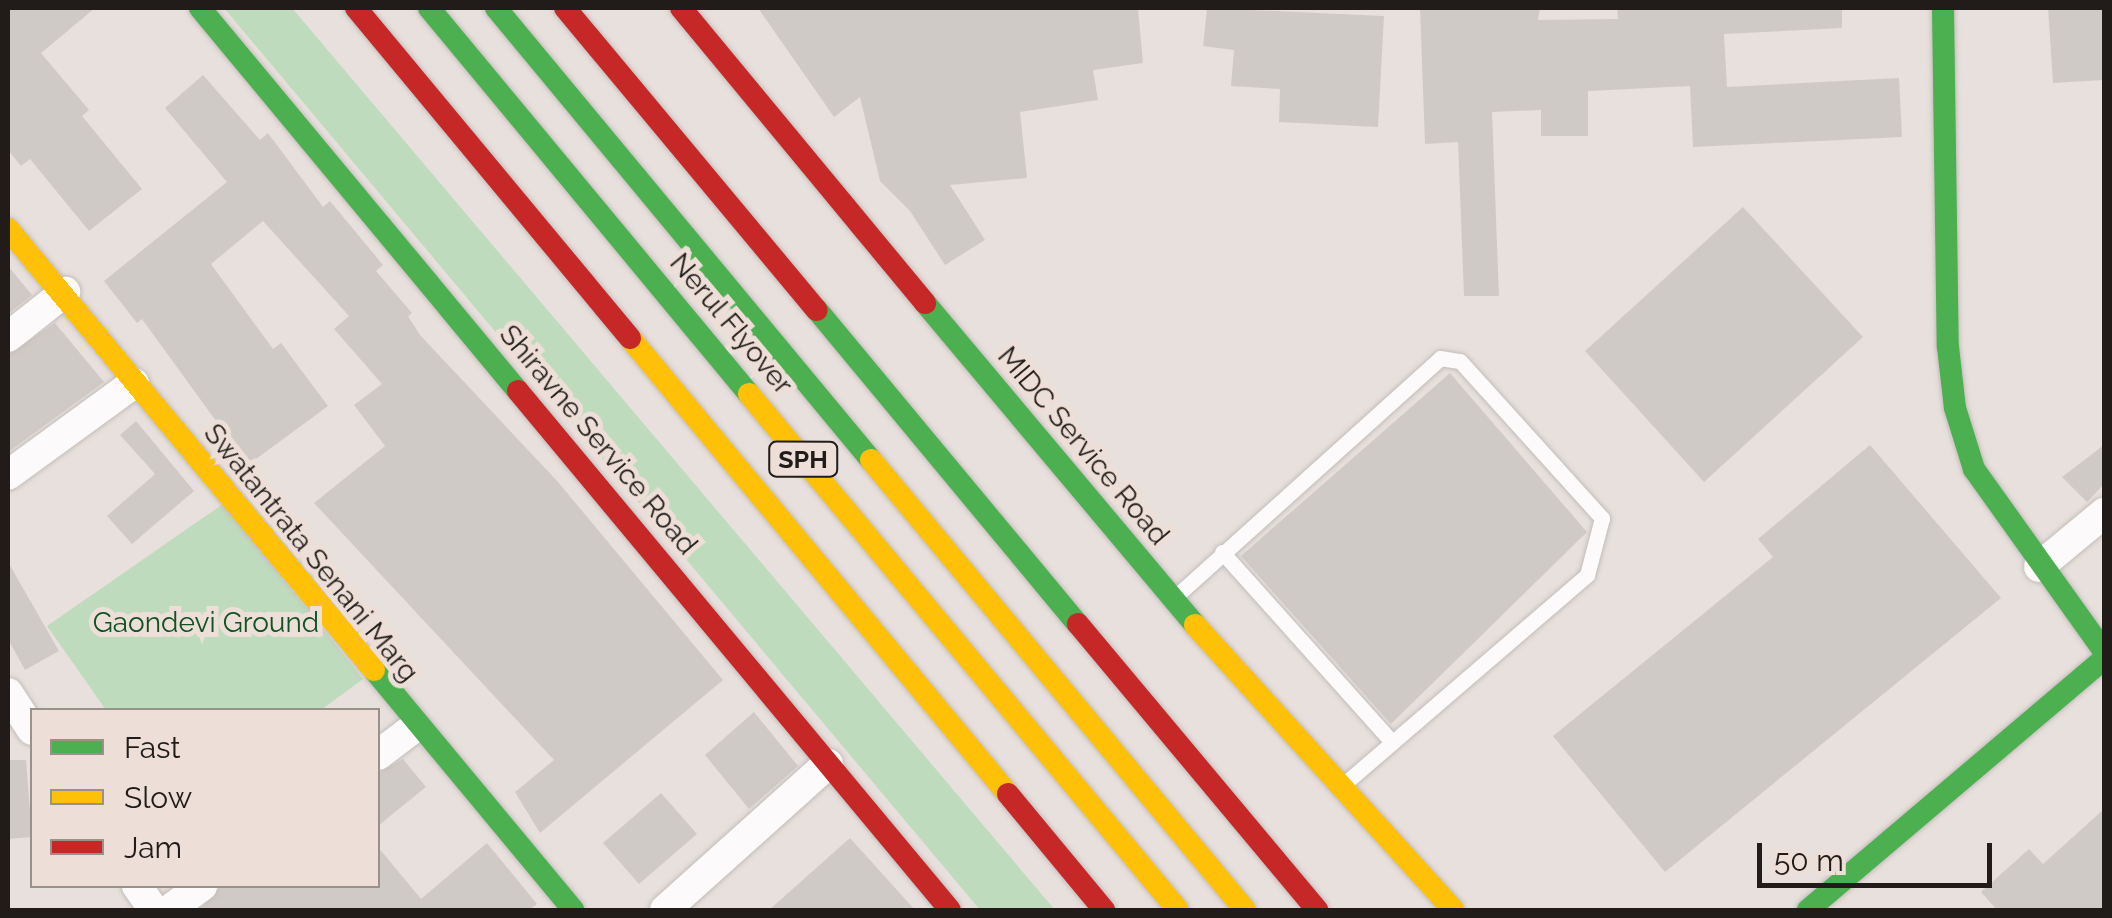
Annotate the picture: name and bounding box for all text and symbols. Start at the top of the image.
street label: Nerul Flyover [662,246,800,402]
street label: Shiravne Service Road [492,318,704,562]
street label: MIDC Service Road [990,340,1176,552]
street label: Swatantrata Senani Marg [197,417,425,689]
road number: SPH [768,439,838,479]
park label: Gaondevi Ground [93,606,319,640]
legend [30,708,380,888]
text: Fast [124,730,181,765]
text: Slow [124,780,192,815]
scale bar [1762,823,1997,885]
text: Jam [124,830,182,865]
text: 50 m [1774,843,1844,878]

